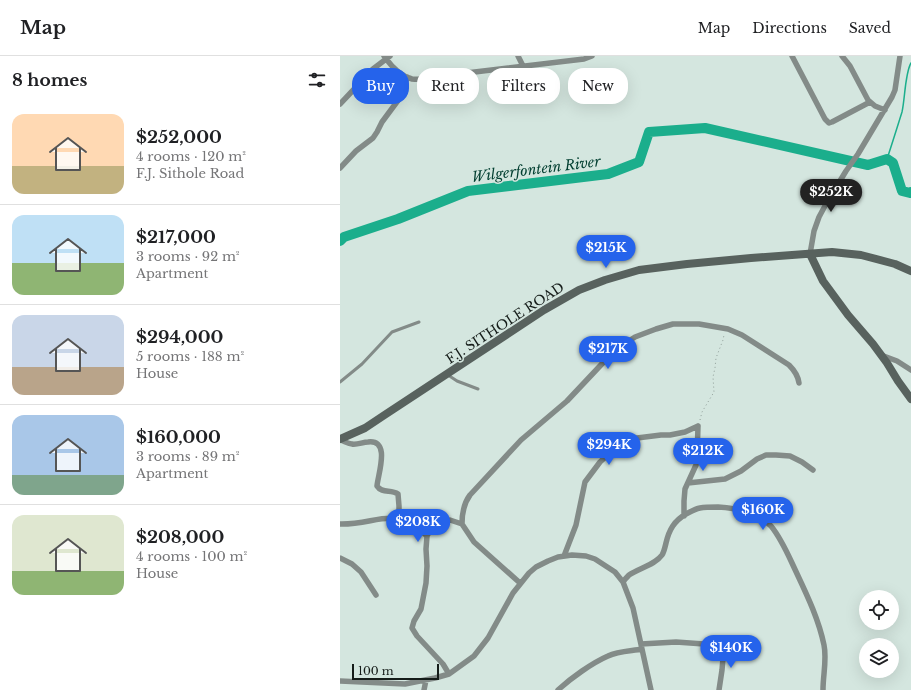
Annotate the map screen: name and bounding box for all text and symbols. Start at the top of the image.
text: Map [20,16,66,39]
text: Map [698,19,730,37]
text: Directions [752,19,827,37]
text: Saved [849,19,891,37]
chip: Buy [352,68,409,104]
chip: Rent [417,68,479,104]
chip: Filters [487,68,560,104]
chip: New [568,68,628,104]
icon: filters [306,69,328,91]
text: 8 homes [12,70,87,91]
text: $252,000 [136,127,222,148]
icon: home [44,130,92,178]
text: 4 rooms · 120 m² [136,148,246,165]
water label: Wilgerfontein River [470,152,602,186]
text: F.J. Sithole Road [136,165,244,182]
pin: $252K [803,179,859,213]
text: $252K [809,183,853,200]
text: $217,000 [136,227,216,248]
icon: home [44,231,92,279]
pin: $215K [578,235,634,269]
text: $215K [586,239,626,256]
text: 3 rooms · 92 m² [136,248,240,265]
text: Apartment [136,265,208,282]
street label: F.J. SITHOLE ROAD [443,278,567,368]
text: $294,000 [136,327,223,348]
icon: home [44,331,92,379]
pin: $217K [580,336,636,370]
text: $217K [588,340,628,357]
text: 5 rooms · 188 m² [136,348,244,365]
text: House [136,365,178,382]
text: $160,000 [136,427,221,448]
icon: home [44,431,92,479]
pin: $294K [581,432,637,466]
text: $294K [587,436,631,453]
pin: $212K [675,438,731,472]
text: $212K [682,442,724,459]
text: 3 rooms · 89 m² [136,448,239,465]
text: Apartment [136,465,208,482]
pin: $160K [735,497,791,531]
text: $160K [741,501,785,518]
pin: $208K [390,509,446,543]
text: $208K [395,513,441,530]
text: $208,000 [136,527,224,548]
icon: home [44,531,92,579]
text: 4 rooms · 100 m² [136,548,247,565]
text: House [136,565,178,582]
map controls [859,590,899,678]
button: locate [859,590,899,630]
pin: $140K [703,635,759,669]
button: layers [859,638,899,678]
text: $140K [709,639,753,656]
scale bar [352,662,439,681]
text: 100 m [358,664,394,678]

